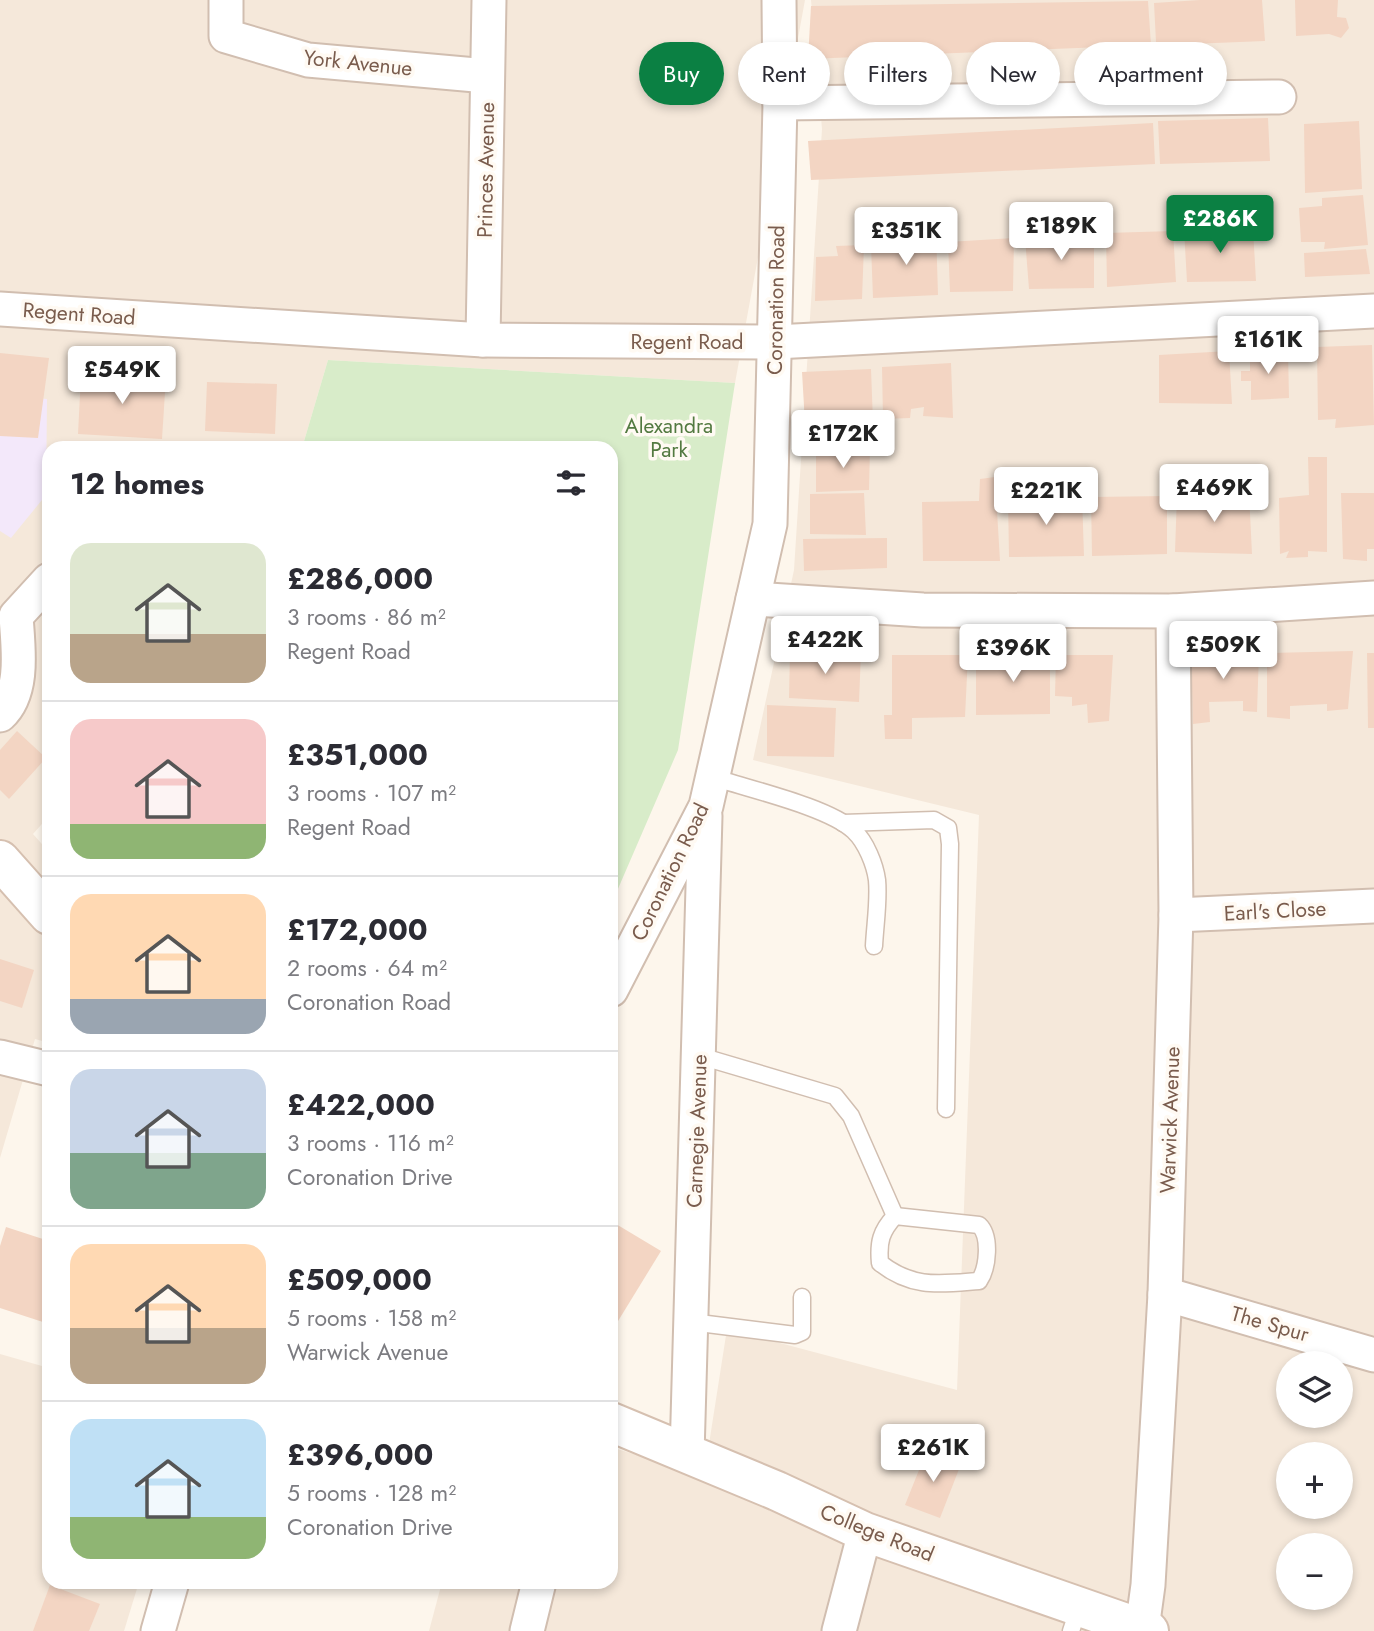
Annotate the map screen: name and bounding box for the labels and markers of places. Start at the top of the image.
pin: £286K [1171,196,1269,255]
pin: £189K [1012,202,1110,262]
pin: £351K [857,208,955,267]
pin: £161K [1219,316,1317,376]
pin: £549K [73,346,171,406]
pin: £172K [794,410,892,470]
pin: £469K [1165,464,1263,524]
pin: £221K [997,468,1095,527]
pin: £422K [776,616,874,676]
pin: £509K [1174,622,1272,681]
pin: £396K [964,624,1062,684]
pin: £261K [884,1424,982,1484]

